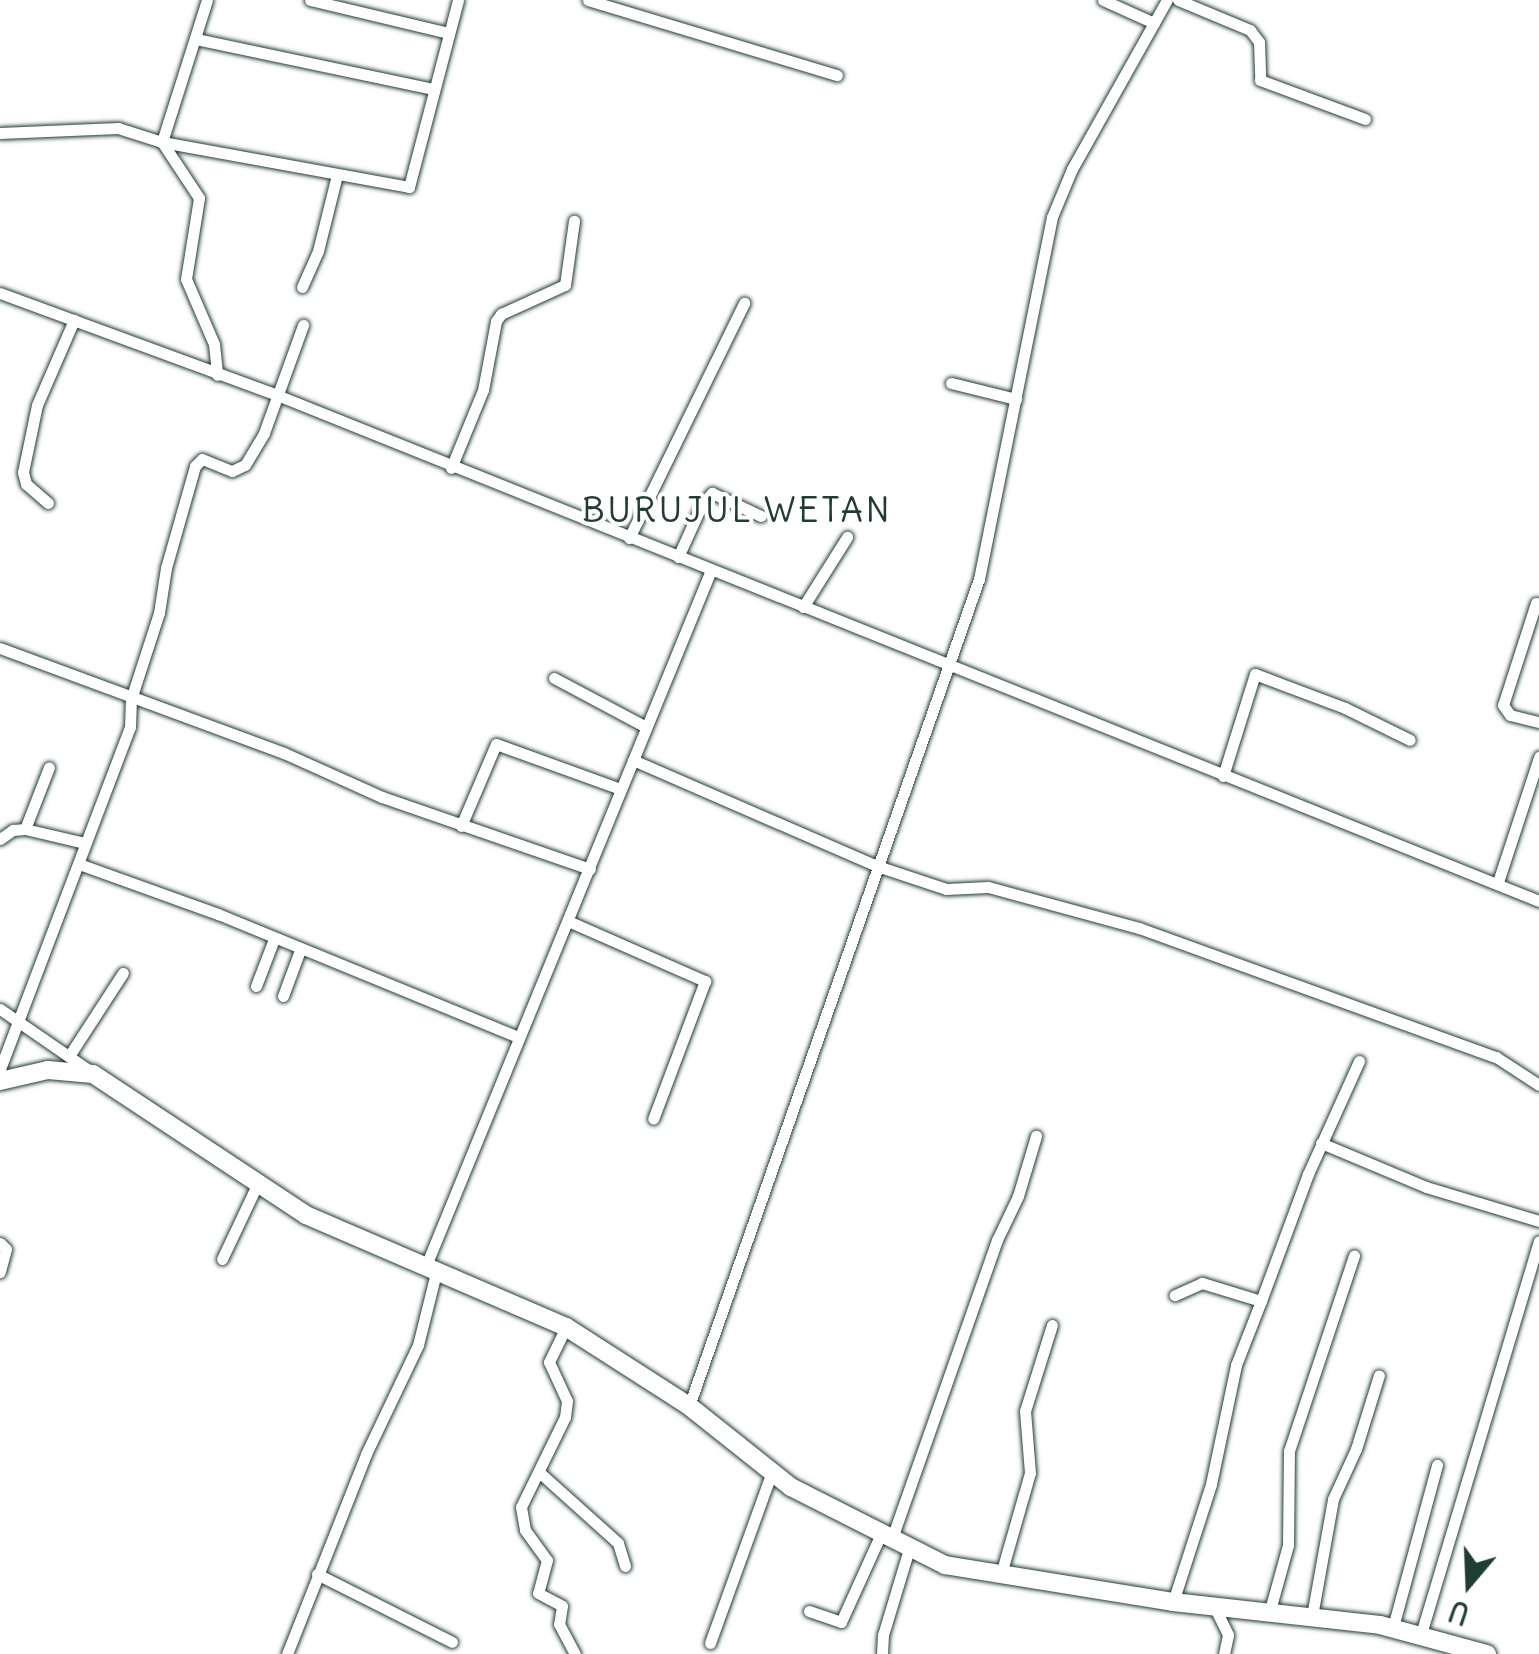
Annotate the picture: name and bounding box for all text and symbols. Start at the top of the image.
district label: BURUJUL WETAN [582,488,892,530]
north arrow [1419,1534,1519,1634]
text: U [1444,1592,1474,1632]

